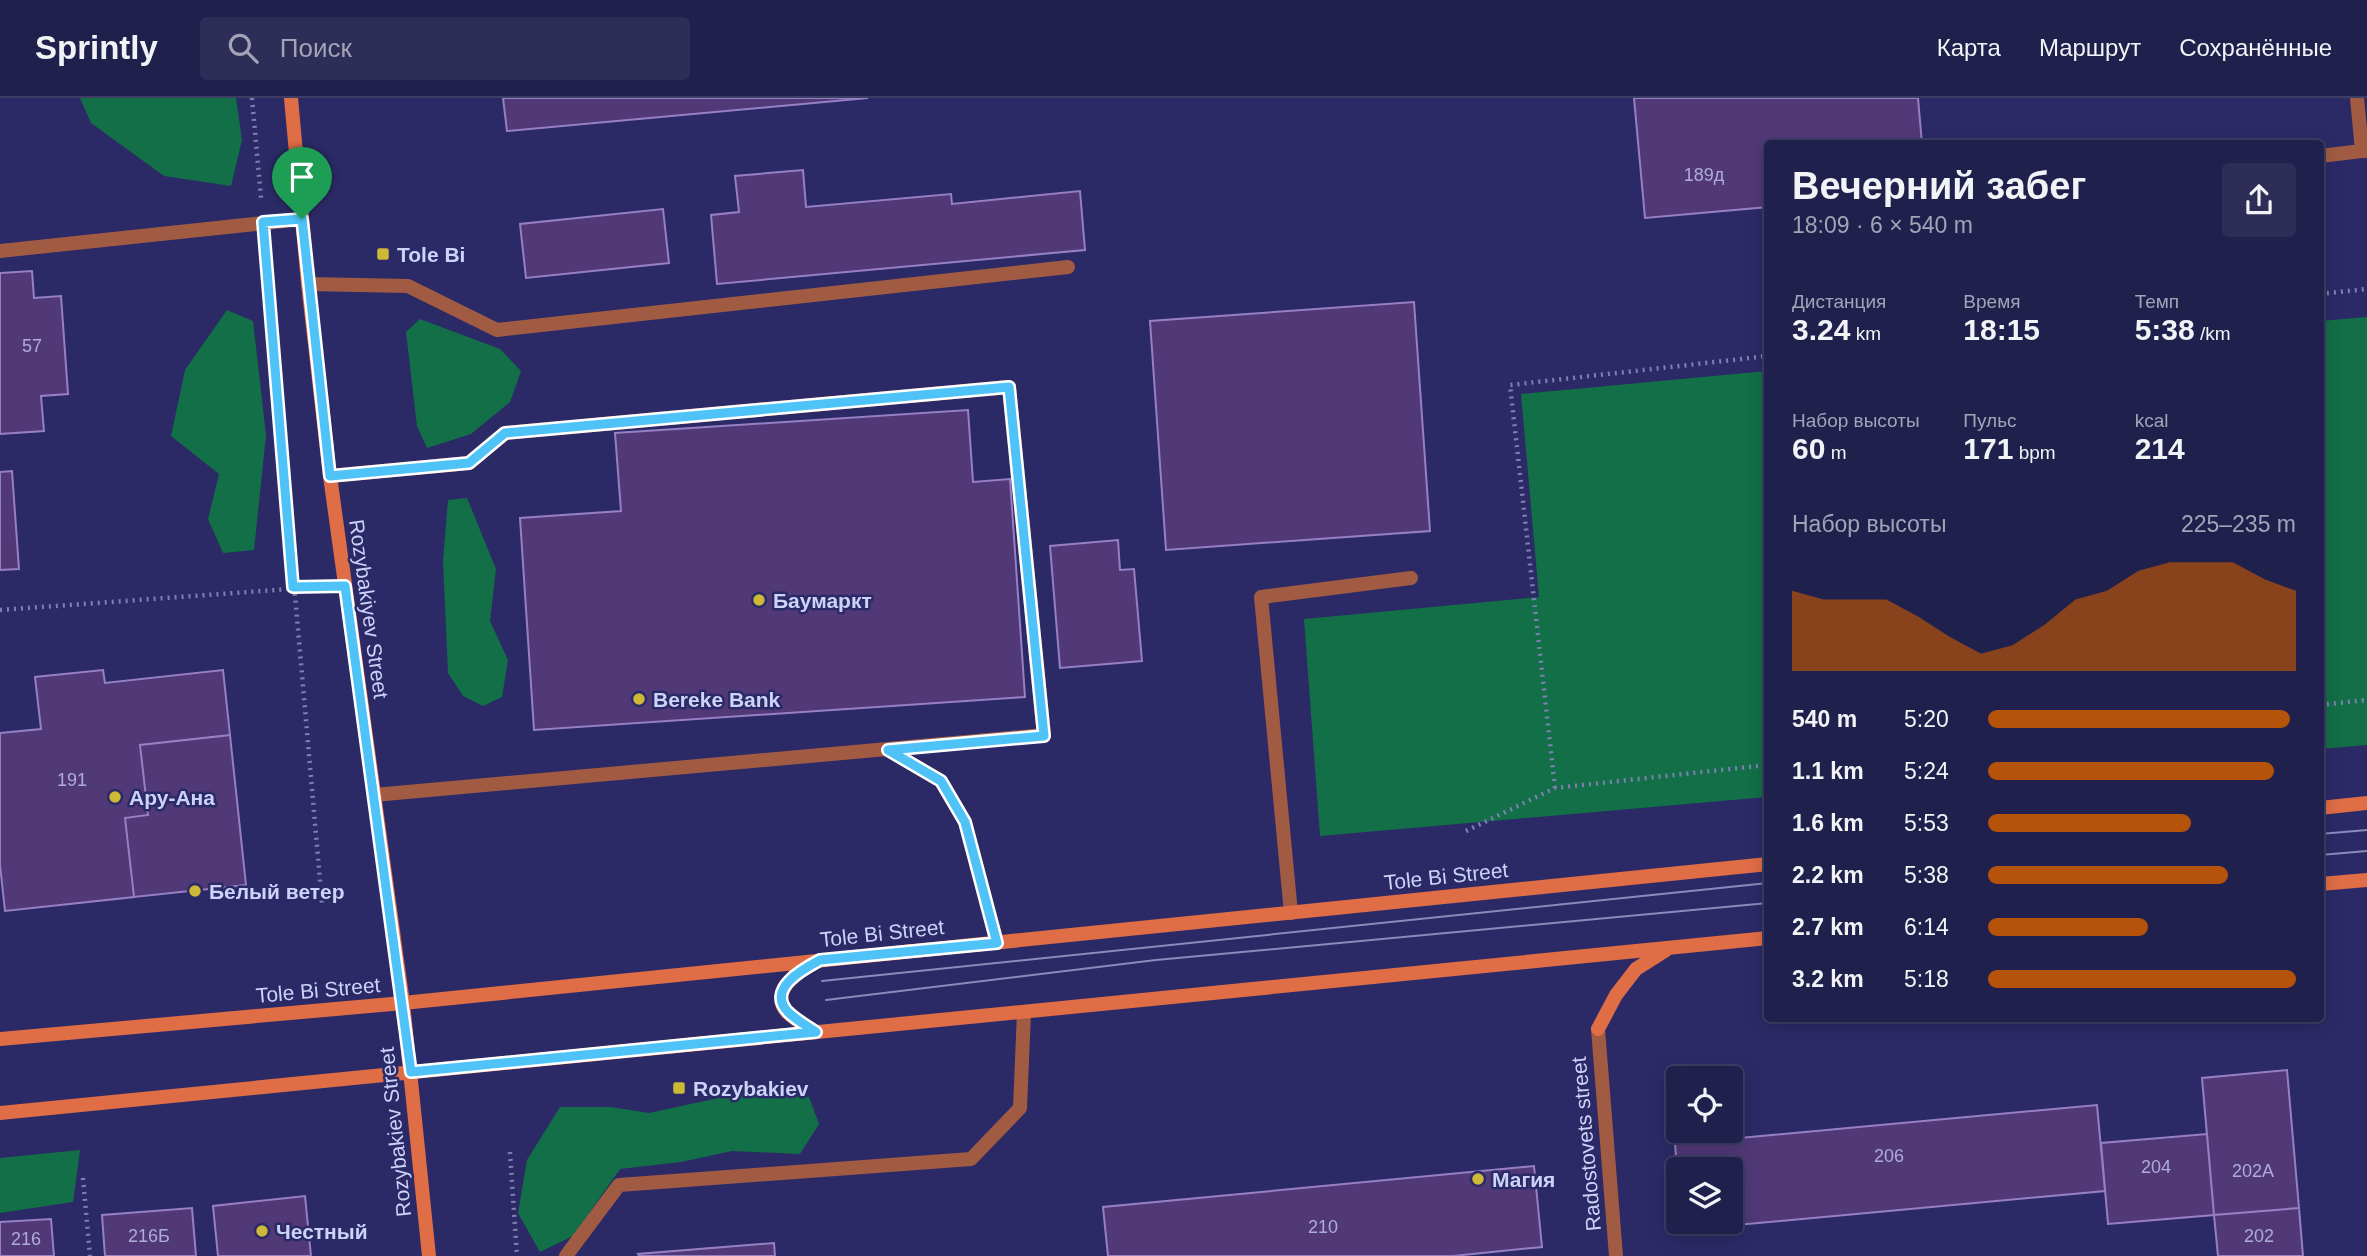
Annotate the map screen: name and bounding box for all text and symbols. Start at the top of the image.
search box [200,17,690,80]
text: Sprintly [35,29,158,66]
icon: search [224,29,262,67]
text: Поиск [280,33,352,63]
text: Карта [1937,34,2001,61]
text: Маршрут [2039,34,2141,61]
text: Сохранённые [2179,34,2332,61]
pin [272,147,332,219]
icon: arrive [283,158,321,196]
button: share [2222,163,2296,237]
house number: 189д [1684,165,1725,185]
text: Вечерний забег [1792,165,2086,207]
text: 18:09 · 6 × 540 m [1792,212,1973,238]
place label: Tole Bi [397,243,465,266]
marker: Tole Bi [375,246,391,262]
text: Дистанция [1792,291,1886,312]
text: Время [1963,291,2021,312]
text: Темп [2135,291,2179,312]
text: 3.24 [1792,313,1850,346]
text: 18:15 [1963,313,2040,346]
text: 5:38 [2135,313,2195,346]
text: km [1850,323,1881,344]
text: /km [2195,323,2231,344]
house number: 57 [22,336,42,356]
text: Набор высоты [1792,410,1920,431]
text: Пульс [1963,410,2017,431]
text: kcal [2135,410,2168,431]
text: 60 [1792,432,1825,465]
text: 171 [1963,432,2013,465]
text: 214 [2135,432,2185,465]
text: m [1825,442,1846,463]
text: bpm [2013,442,2056,463]
text: Набор высоты [1792,511,1946,537]
text: 225–235 m [2181,511,2296,537]
street label: Rozybakiyev Street [345,518,393,700]
place label: Баумаркт [773,589,872,612]
marker: Баумаркт [751,592,767,608]
place label: Bereke Bank [653,688,781,711]
marker: Bereke Bank [631,691,647,707]
text: 540 m [1792,706,1857,732]
text: 5:20 [1904,706,1949,732]
text: 1.1 km [1792,758,1864,784]
text: 5:24 [1904,758,1949,784]
house number: 191 [57,770,87,790]
place label: Ару-Ана [129,786,215,809]
marker: Ару-Ана [107,789,123,805]
text: 1.6 km [1792,810,1864,836]
text: 5:53 [1904,810,1949,836]
street label: Tole Bi Street [1383,858,1509,894]
text: 2.2 km [1792,862,1864,888]
text: 5:38 [1904,862,1949,888]
place label: Белый ветер [209,880,345,903]
marker: Белый ветер [187,883,203,899]
text: 2.7 km [1792,914,1864,940]
text: 6:14 [1904,914,1949,940]
street label: Tole Bi Street [819,915,945,951]
text: 3.2 km [1792,966,1864,992]
text: 5:18 [1904,966,1949,992]
street label: Tole Bi Street [255,973,381,1007]
street label: Rozybakiev Street [375,1046,415,1218]
street label: Radostovets street [1567,1056,1605,1232]
map controls [1666,1066,1743,1234]
button: locate [1666,1066,1743,1143]
place label: Rozybakiev [693,1077,809,1100]
marker: Rozybakiev [671,1080,687,1096]
house number: 206 [1874,1146,1904,1166]
button: layers [1666,1157,1743,1234]
house number: 204 [2141,1157,2171,1177]
house number: 202А [2232,1161,2274,1181]
place label: Магия [1492,1168,1555,1191]
marker: Магия [1470,1171,1486,1187]
house number: 210 [1308,1217,1338,1237]
place label: Честный [276,1220,368,1243]
marker: Честный [254,1223,270,1239]
house number: 216Б [128,1226,170,1246]
house number: 202 [2244,1226,2274,1246]
house number: 216 [11,1229,41,1249]

